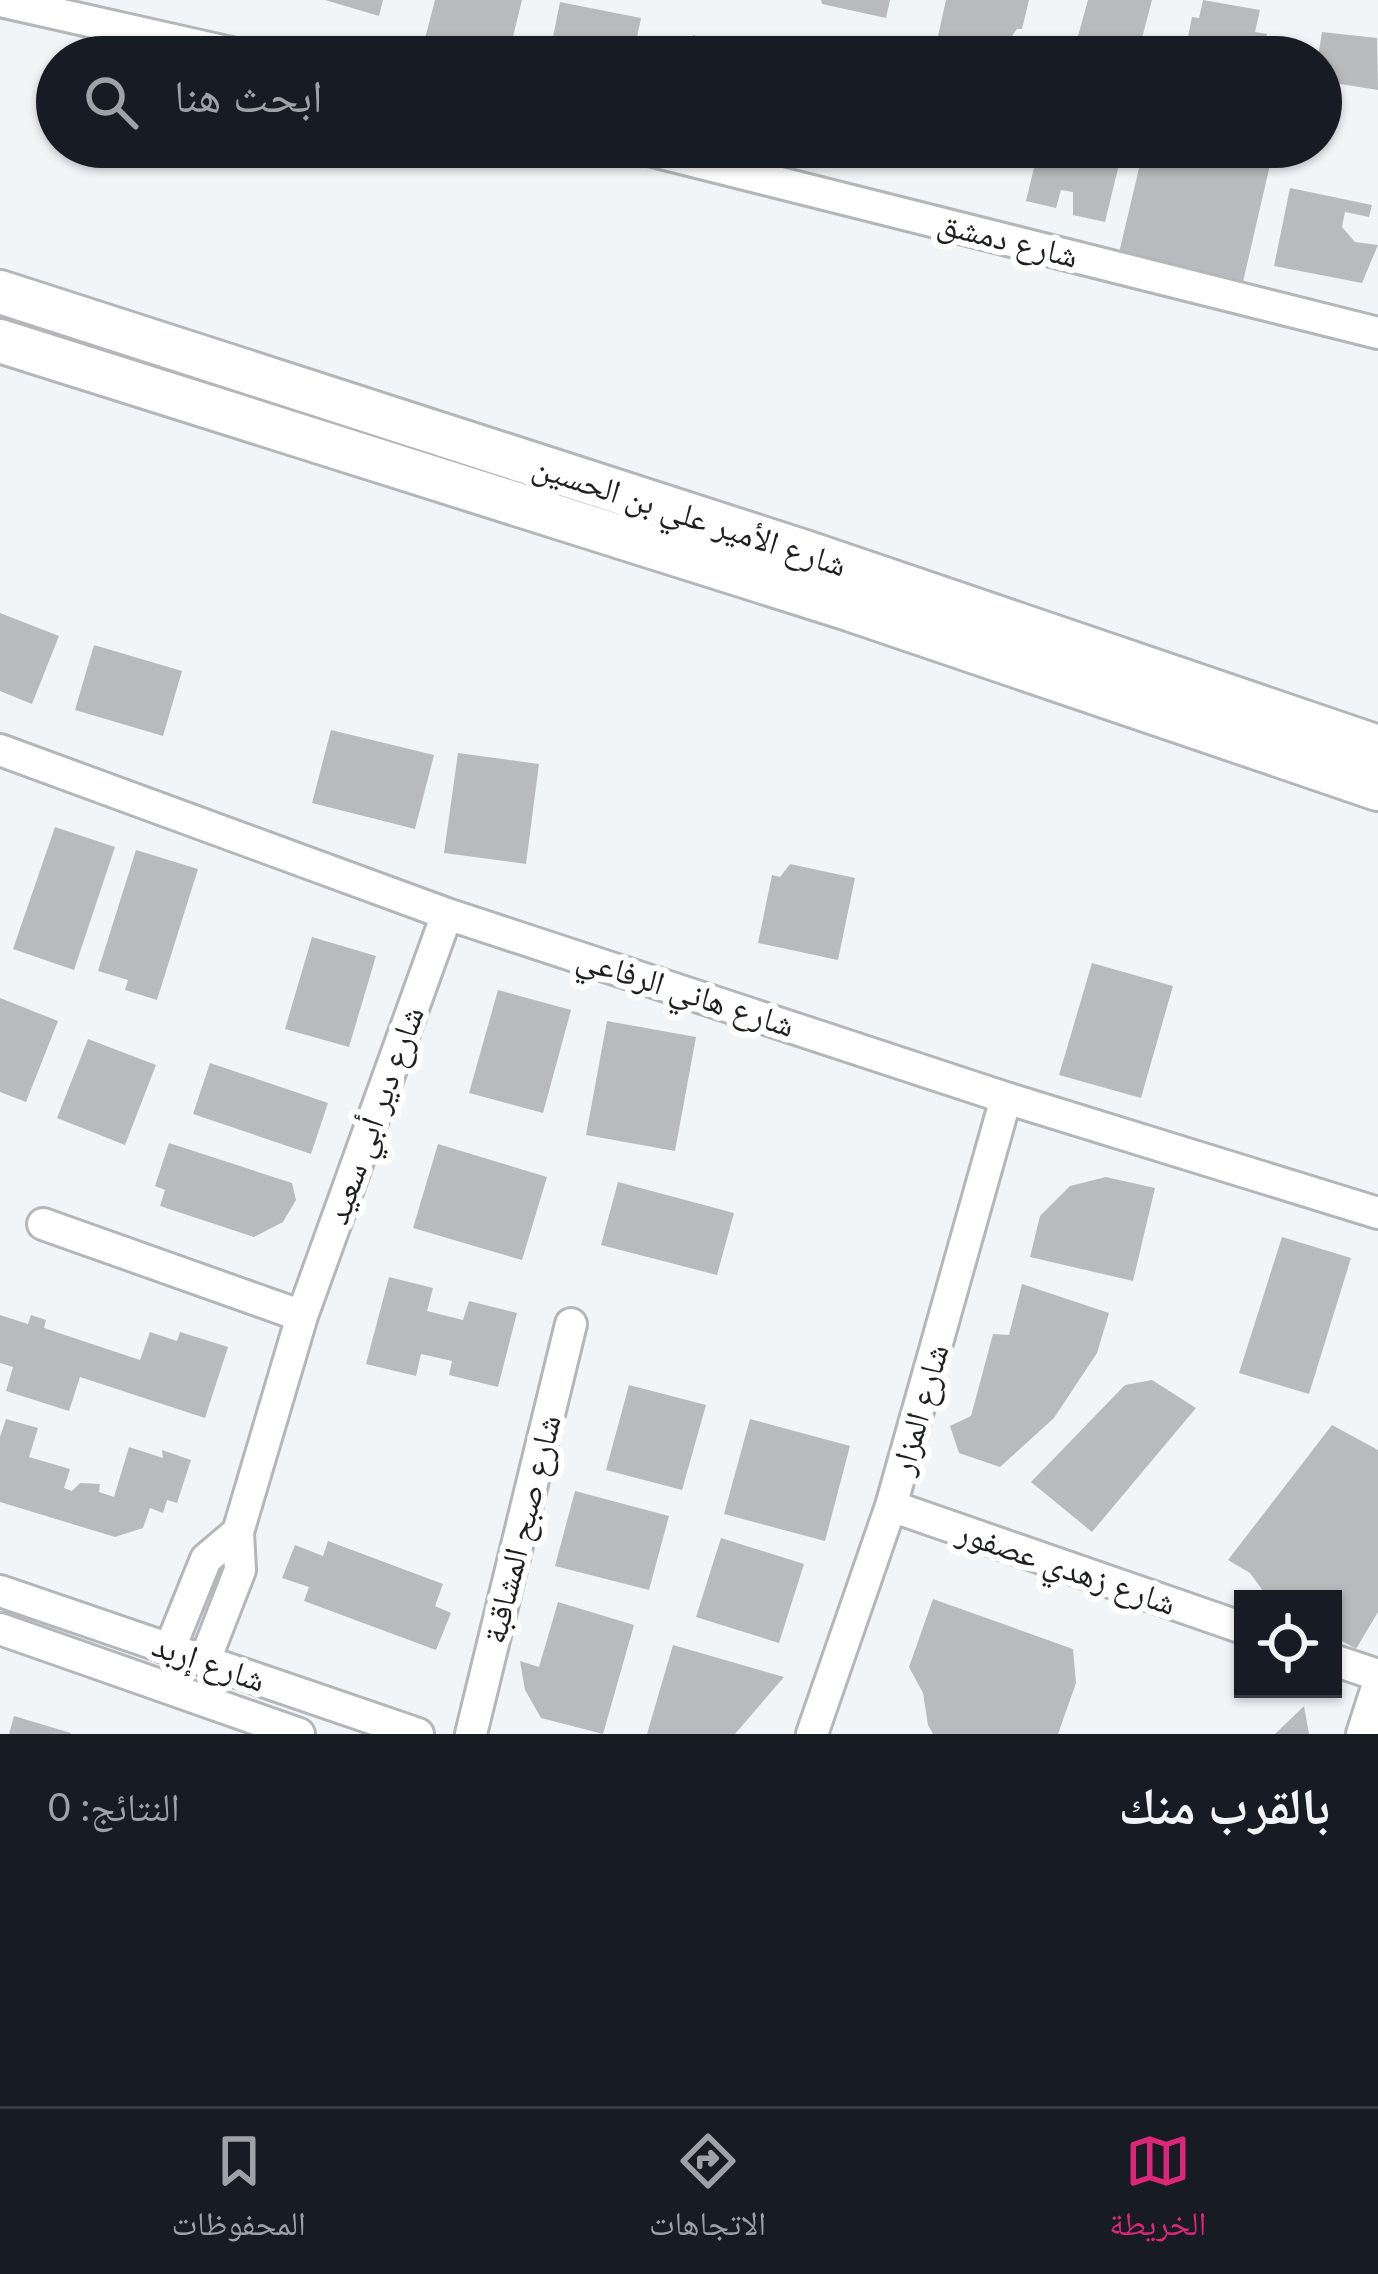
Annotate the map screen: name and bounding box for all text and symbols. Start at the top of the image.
search box [36,36,1342,168]
text: ابحث هنا [174,68,323,122]
icon: search [78,69,144,135]
street label: شارع دمشق [934,201,1082,277]
street label: شارع الأمير علي بن الحسين [526,444,852,591]
street label: شارع هاني الرفاعي [570,936,800,1051]
street label: شارع دير أبي سعيد [315,1000,438,1232]
street label: شارع المزار [880,1339,958,1480]
street label: شارع صبح المشاقبة [472,1410,571,1648]
street label: شارع زهدي عصفور [949,1510,1182,1629]
map controls [1234,1590,1342,1698]
button: locate [1234,1590,1342,1698]
street label: شارع إربد [147,1623,271,1702]
text: بالقرب منك [1119,1774,1330,1835]
text: النتائج: 0 [48,1783,180,1829]
tab: المحفوظات [172,2128,306,2256]
tab: الاتجاهات [649,2128,766,2256]
tab: الخريطة [1109,2128,1206,2256]

